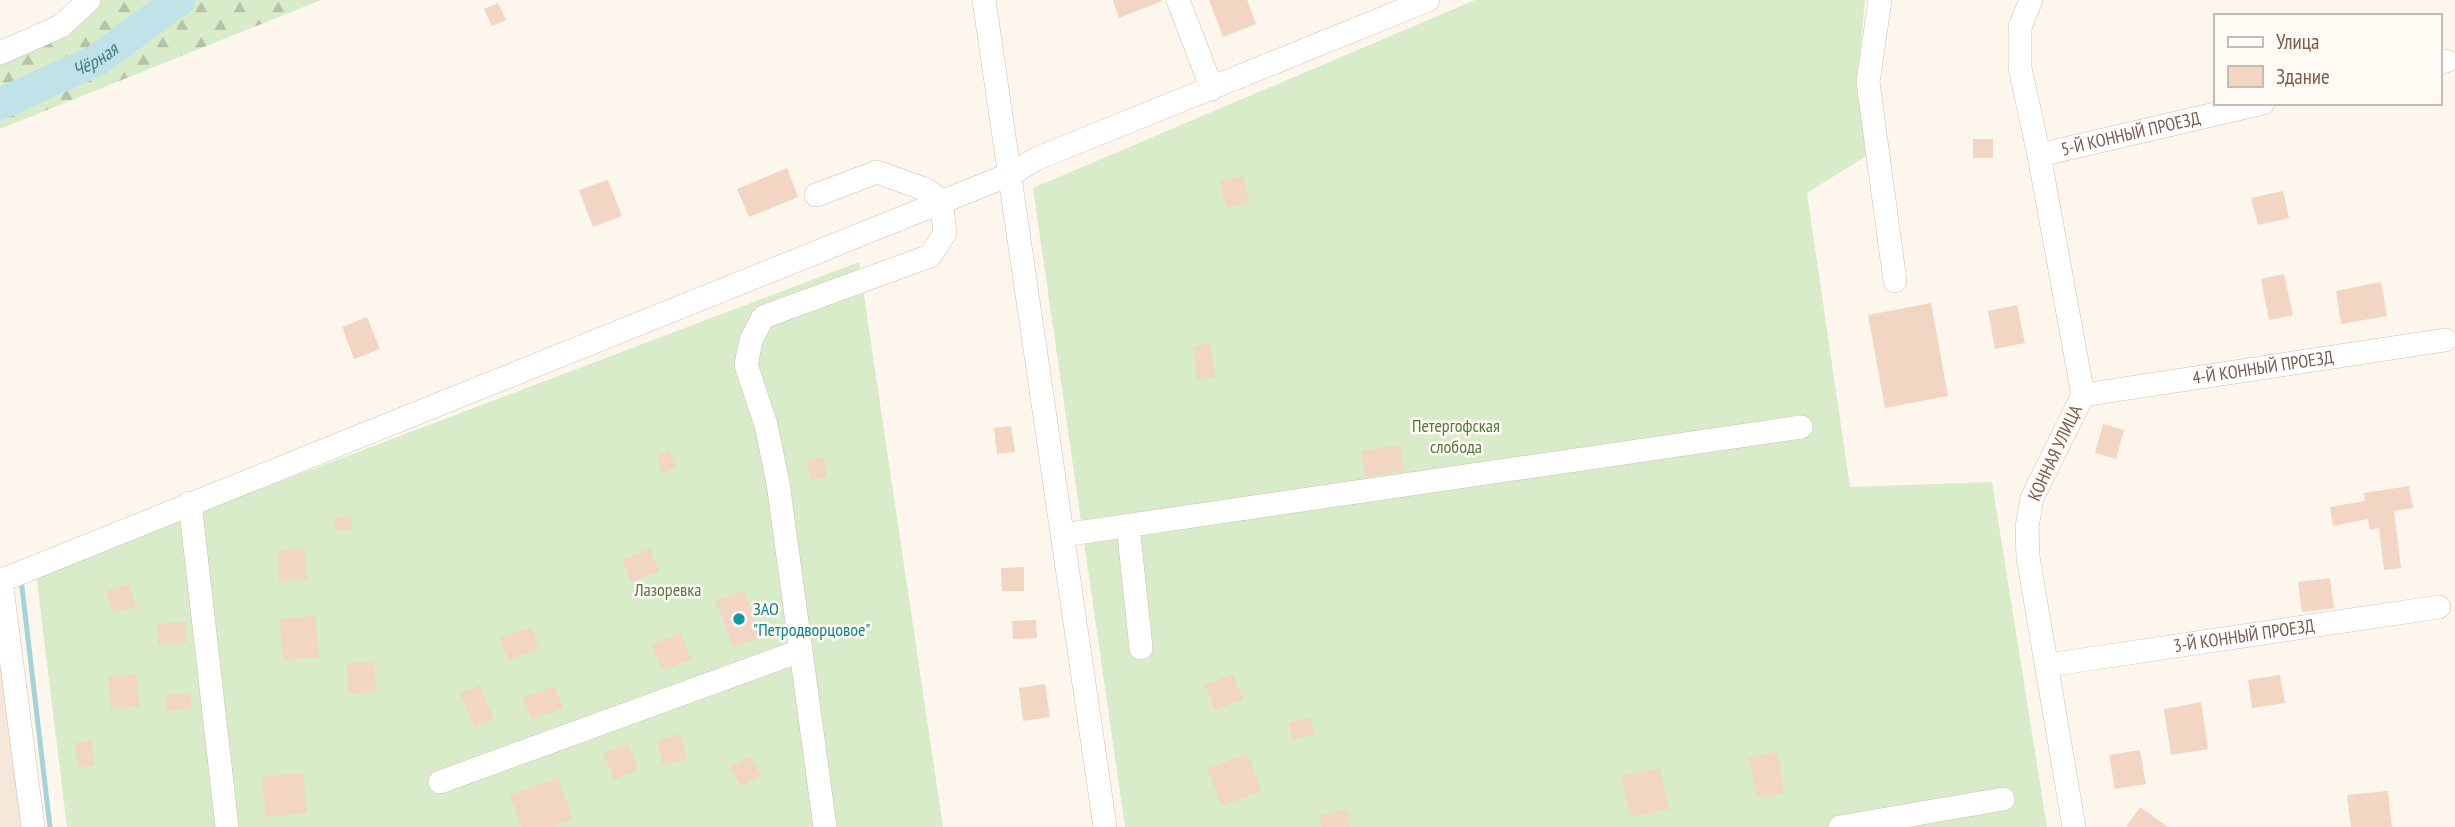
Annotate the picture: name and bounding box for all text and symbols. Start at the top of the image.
legend [2214,14,2441,105]
text: Улица [2276,28,2319,55]
water label: Чёрная [69,36,124,82]
text: Здание [2276,63,2330,90]
street label: 5-Й КОННЫЙ ПРОЕЗД [2059,106,2203,161]
street label: 4-Й КОННЫЙ ПРОЕЗД [2191,345,2335,389]
street label: КОННАЯ УЛИЦА [2022,401,2087,504]
park label: Петергофская слобода [1412,414,1500,458]
park label: Лазоревка [633,578,702,601]
place label: ЗАО "Петродворцовое" [753,597,870,641]
marker: ЗАО "Петродворцовое" [731,611,747,627]
street label: 3-Й КОННЫЙ ПРОЕЗД [2172,614,2316,657]

